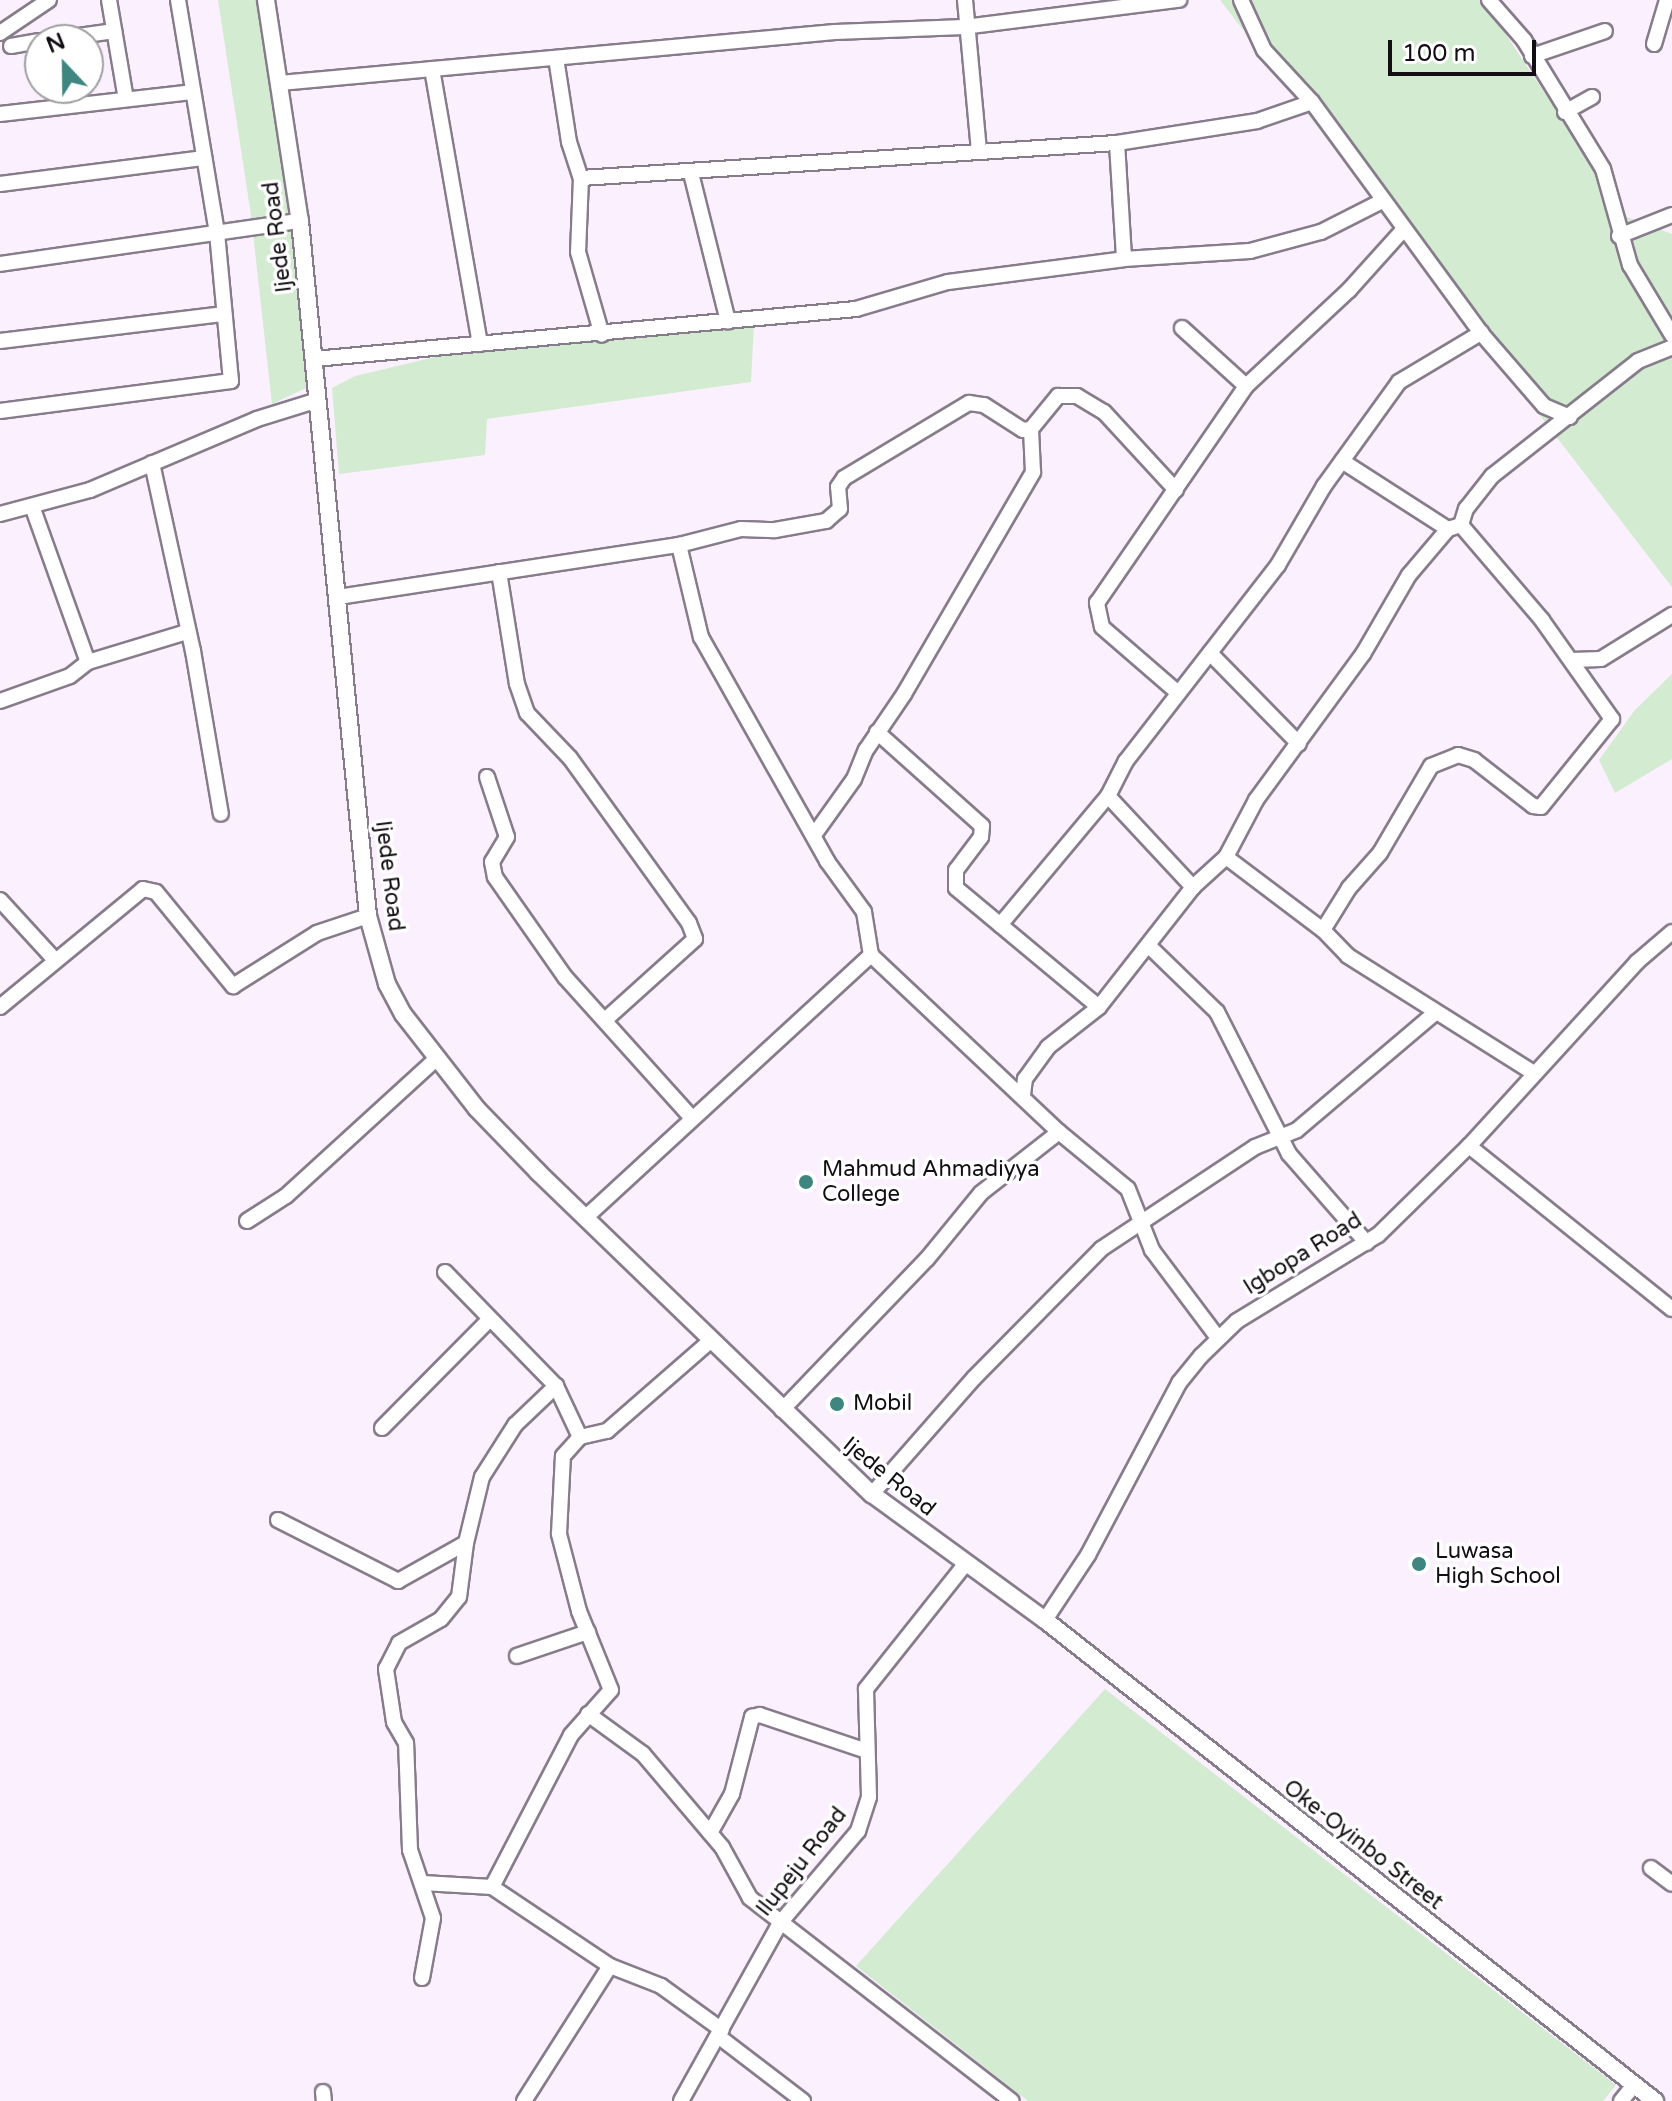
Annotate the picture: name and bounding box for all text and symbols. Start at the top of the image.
north arrow [24,24,104,104]
scale bar [1392,24,1540,74]
text: N [43,28,69,59]
text: 100 m [1402,39,1476,68]
street label: Ijede Road [258,180,298,294]
street label: Ijede Road [369,819,409,933]
place label: Mahmud Ahmadiyya College [822,1156,1040,1208]
marker: Mahmud Ahmadiyya College [797,1173,815,1191]
street label: Igbopa Road [1239,1207,1367,1301]
place label: Mobil [853,1391,912,1417]
marker: Mobil [828,1395,846,1413]
street label: Ijede Road [837,1432,941,1522]
place label: Luwasa High School [1435,1538,1561,1590]
marker: Luwasa High School [1410,1555,1428,1573]
street label: Oke-Oyinbo Street [1278,1774,1448,1916]
street label: Ilupeju Road [751,1802,853,1922]

